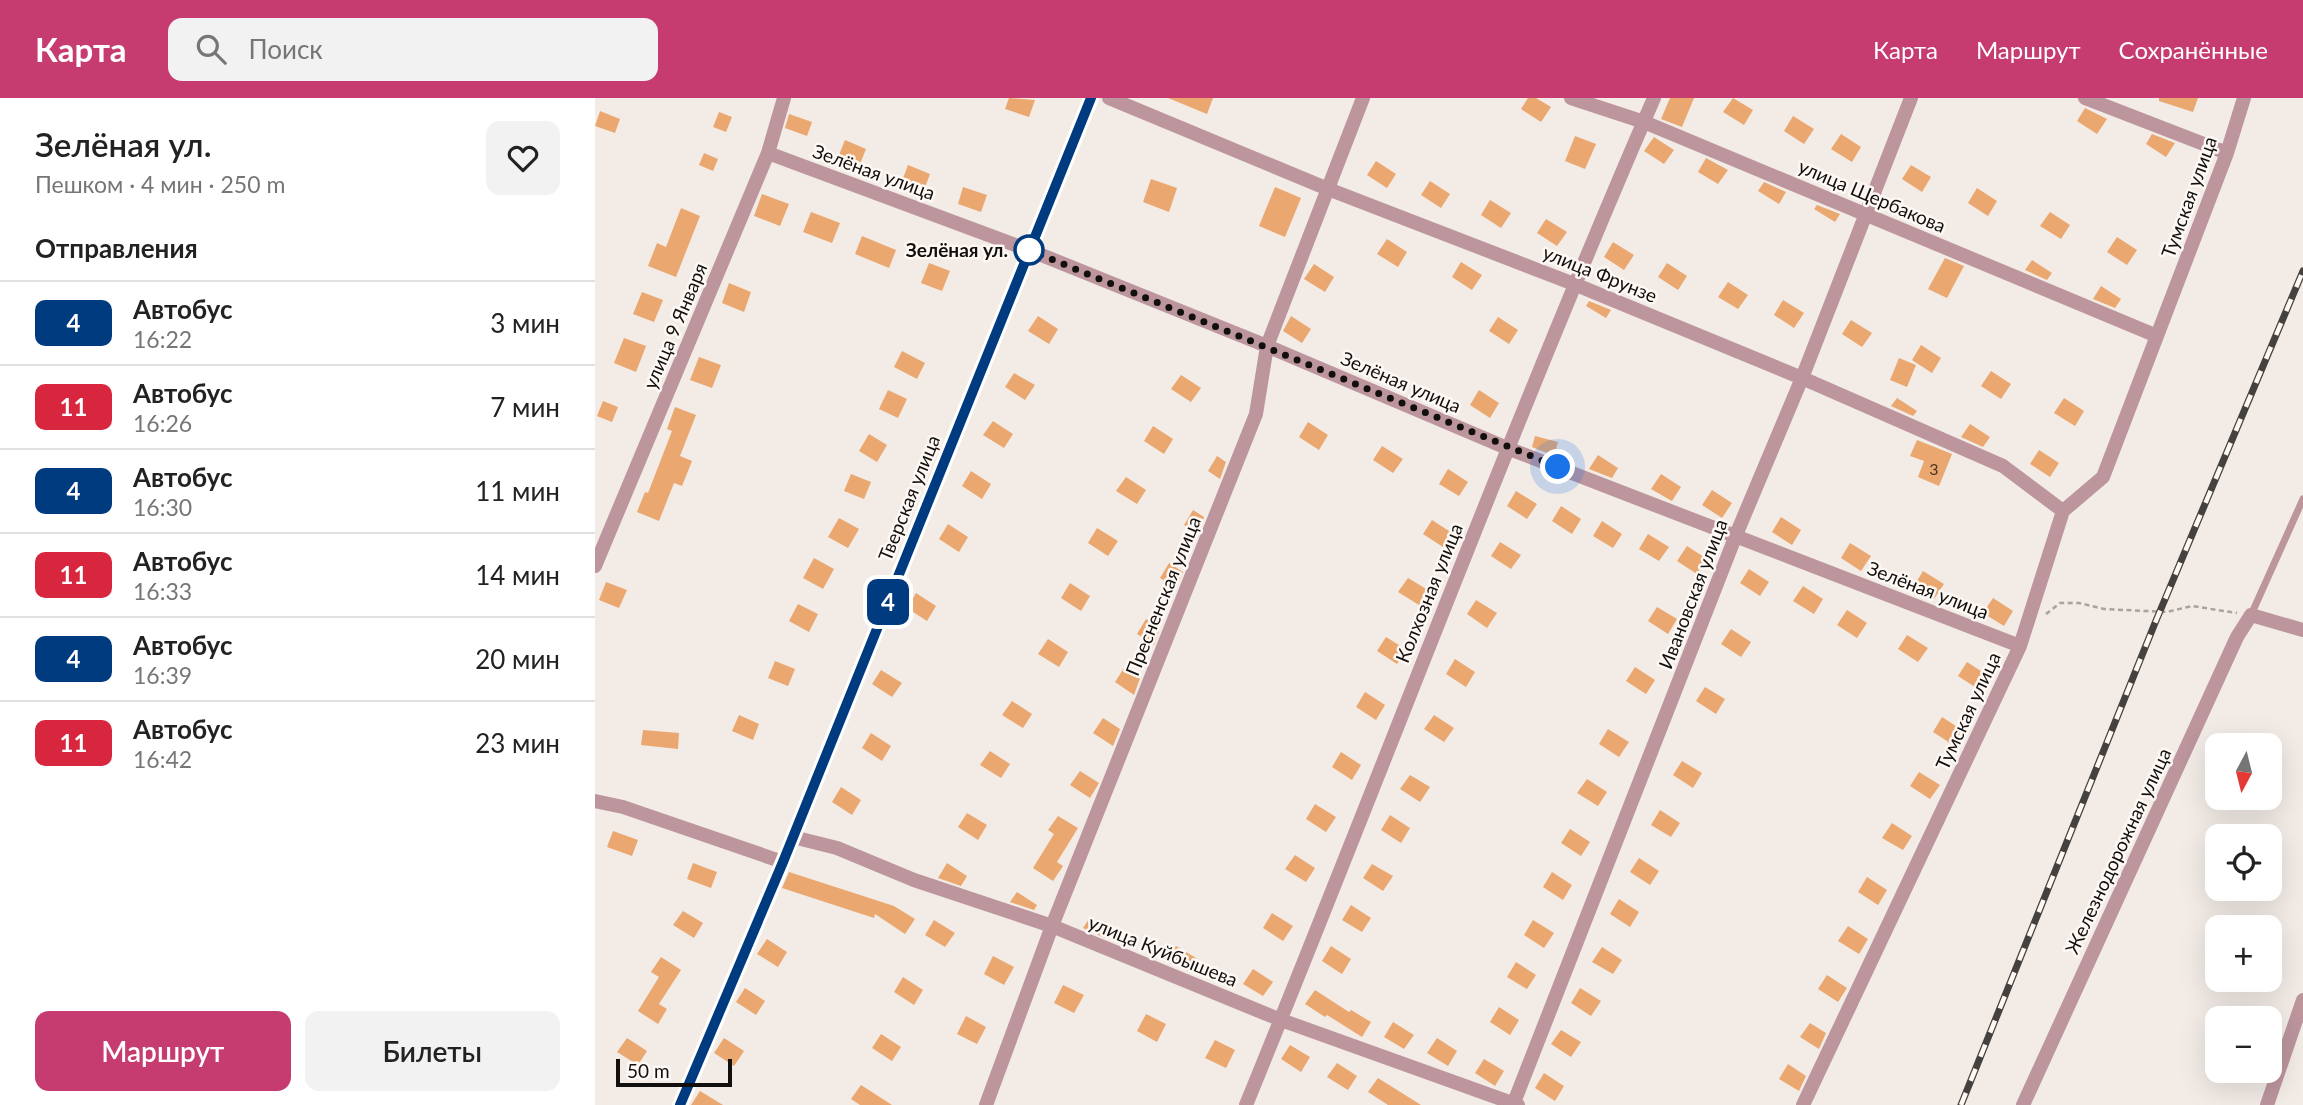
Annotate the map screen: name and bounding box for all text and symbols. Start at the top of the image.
search box [168,18,658,81]
text: Карта [35,29,126,69]
icon: search [192,30,230,68]
text: Поиск [248,33,323,65]
text: Карта [1873,35,1938,64]
text: Маршрут [1976,35,2081,64]
text: Сохранённые [2119,35,2268,64]
button: heart [486,121,560,195]
text: Зелёная ул. [35,124,211,164]
street label: Тумская улица [2156,133,2221,261]
street label: Зелёная улица [810,139,938,204]
street label: улица Щербакова [1795,154,1949,237]
text: Пешком · 4 мин · 250 m [35,170,285,198]
text: Отправления [35,232,198,264]
marker: Зелёная ул. [1014,235,1044,265]
place label: Зелёная ул. [906,238,1008,261]
street label: улица Фрунзе [1540,240,1661,307]
street label: улица 9 Января [638,259,711,392]
text: Автобус [133,293,232,325]
text: 3 мин [490,307,560,339]
text: 4 [67,308,80,337]
text: 16:22 [133,325,192,353]
street label: Зелёная улица [1338,346,1465,417]
text: Автобус [133,377,232,409]
text: 7 мин [490,391,560,423]
text: 11 [60,392,87,421]
text: 16:26 [133,409,192,437]
street label: Тверская улица [873,432,944,564]
your location [1540,449,1575,484]
house number: 3 [1929,459,1939,478]
text: Автобус [133,461,232,493]
text: 11 мин [475,475,560,507]
text: 4 [67,476,80,505]
text: 16:30 [133,493,192,521]
street label: Пресненская улица [1120,513,1205,679]
street label: Ивановская улица [1653,516,1732,672]
street label: Колхозная улица [1390,520,1467,666]
text: Автобус [133,545,232,577]
street label: Зелёная улица [1864,556,1992,623]
text: 14 мин [475,559,560,591]
text: 11 [60,560,87,589]
text: 16:33 [133,577,192,605]
line badge: 4 [865,579,911,625]
text: 4 [881,587,895,616]
text: Автобус [133,629,232,661]
text: 20 мин [475,643,560,675]
text: 4 [67,644,80,673]
street label: Тумская улица [1930,648,2005,773]
text: 16:39 [133,661,192,689]
text: Автобус [133,713,232,745]
text: 23 мин [475,727,560,759]
text: 11 [60,728,87,757]
north arrow [2205,733,2282,810]
map controls [2205,733,2282,1083]
street label: Железнодорожная улица [2060,744,2175,957]
text: 16:42 [133,745,192,773]
button: locate [2205,824,2282,901]
street label: улица Куйбышева [1085,910,1241,991]
button: + [2205,915,2282,992]
button: − [2205,1006,2282,1083]
button: Маршрут [35,1011,291,1091]
button: Билеты [305,1011,560,1091]
scale bar [616,1056,731,1088]
text: 50 m [627,1059,670,1082]

